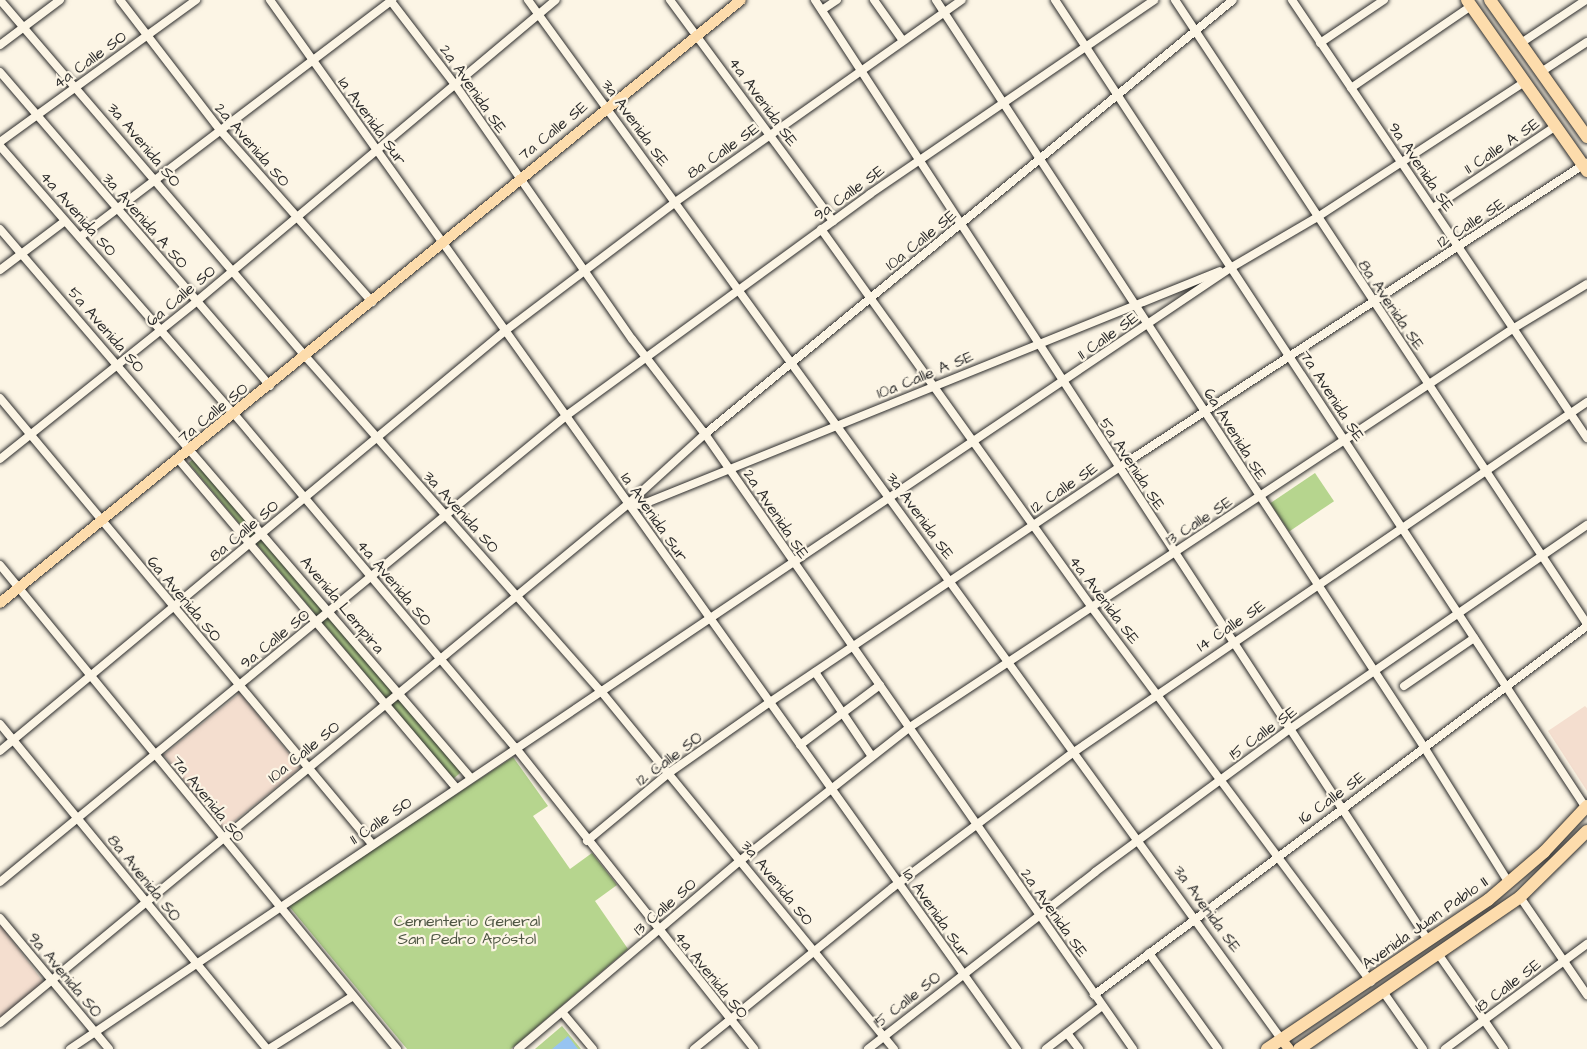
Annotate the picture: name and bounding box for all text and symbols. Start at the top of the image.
street label: 4a Calle SO [50,27,130,93]
street label: 2a Avenida SE [435,41,511,137]
street label: 4a Avenida SE [724,54,802,150]
street label: 1a Avenida Sur [334,73,410,169]
street label: 3a Avenida SE [597,76,673,170]
street label: 7a Calle SE [514,97,592,165]
street label: 3a Avenida SO [103,99,185,191]
street label: 2a Avenida SO [210,99,294,191]
street label: 11 Calle A SE [1461,114,1543,178]
street label: 8a Calle SE [683,119,763,183]
street label: 9a Avenida SE [1384,119,1458,215]
street label: 9a Calle SE [810,161,888,225]
street label: 4a Avenida SO [36,167,120,261]
street label: 3a Avenida A SO [98,169,192,273]
street label: 12 Calle SE [1434,194,1508,252]
street label: 10a Calle SE [882,205,960,275]
street label: 8a Avenida SE [1354,256,1428,354]
street label: 6a Calle SO [142,261,220,331]
street label: 5a Avenida SO [64,283,148,377]
street label: 11 Calle SE [1074,308,1142,364]
street label: 10a Calle A SE [874,347,976,403]
street label: 7a Avenida SE [1295,347,1369,445]
street label: 7a Calle SO [174,379,252,447]
street label: 6a Avenida SE [1199,385,1271,483]
street label: 5a Avenida SE [1095,414,1169,514]
street label: 12 Calle SE [1027,459,1101,517]
street label: 2a Avenida SE [739,466,813,562]
street label: 3a Avenida SO [419,467,503,557]
street label: 1a Avenida Sur [616,469,692,565]
street label: 3a Avenida SE [882,469,958,563]
street label: 13 Calle SE [1162,492,1236,550]
street label: 8a Calle SO [205,496,283,566]
street label: 4a Avenida SO [352,536,436,630]
street label: 6a Avenida SO [143,552,225,646]
street label: 4a Avenida SE [1065,552,1143,648]
street label: Avenida Lempira [296,553,388,657]
street label: 14 Calle SE [1193,596,1269,656]
street label: 9a Calle SO [236,605,314,673]
street label: 15 Calle SE [1225,702,1301,764]
street label: 10a Calle SO [264,717,344,787]
street label: 12 Calle SO [632,728,706,790]
street label: 7a Avenida SO [167,752,249,846]
street label: 16 Calle SE [1295,767,1369,829]
street label: 11 Calle SO [346,793,416,849]
street label: 8a Avenida SO [103,831,185,925]
street label: 3a Avenida SO [737,837,817,929]
street label: 3a Avenida SE [1169,862,1245,956]
street label: 1a Avenida Sur [898,865,974,961]
street label: 2a Avenida SE [1016,865,1092,961]
street label: Avenida Juan Pablo II [1358,872,1492,974]
street label: 13 Calle SO [630,874,700,940]
park label: Cementerio General San Pedro Apóstol [394,911,540,949]
street label: 4a Avenida SO [670,927,752,1023]
street label: 9a Avenida SO [24,929,106,1021]
street label: 18 Calle SE [1471,955,1545,1017]
street label: 15 Calle SO [869,968,945,1032]

